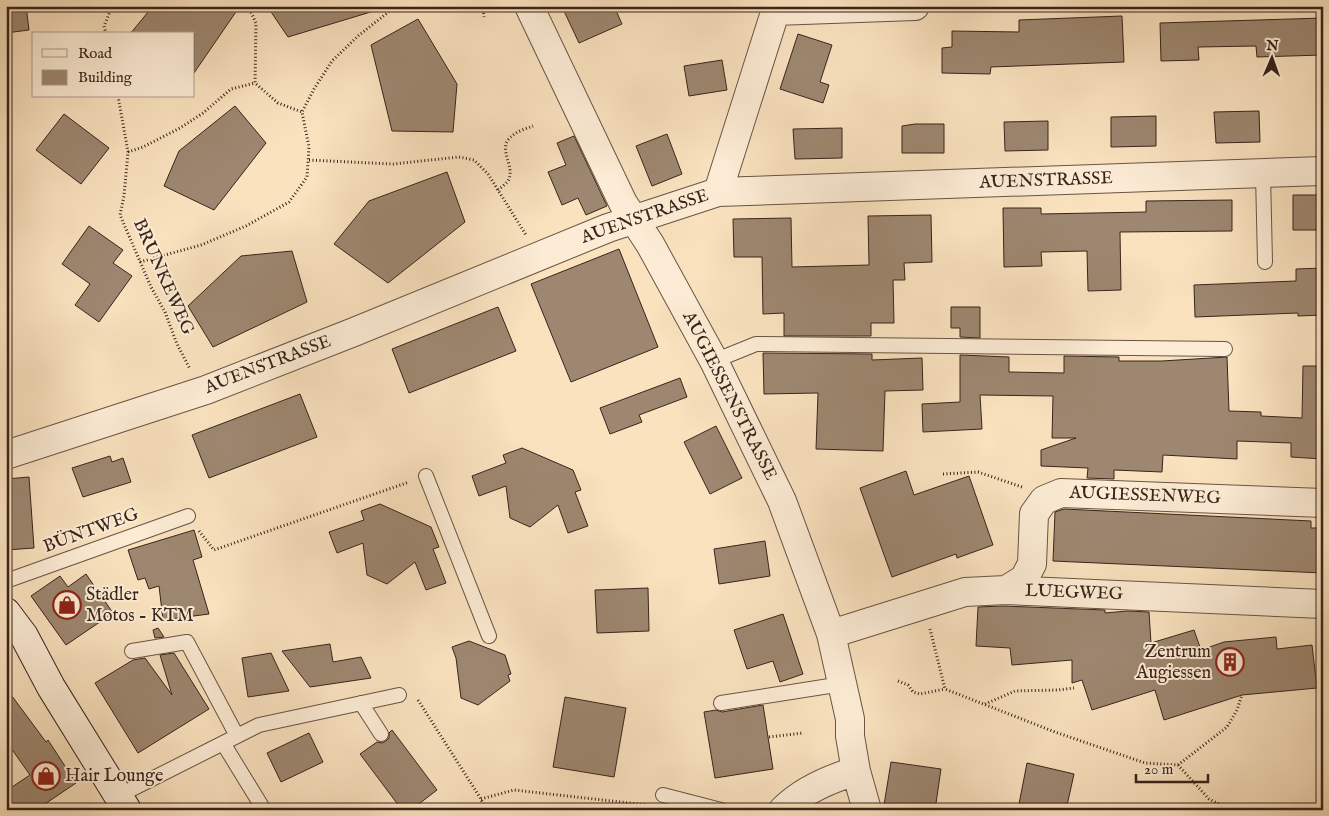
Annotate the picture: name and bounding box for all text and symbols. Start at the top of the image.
legend [32,32,195,98]
north arrow [1246,32,1296,82]
text: N [1265,37,1279,55]
text: Road [78,44,113,63]
text: Building [78,68,133,87]
street label: AUENSTRASSE [978,167,1113,195]
street label: AUENSTRASSE [577,184,712,250]
street label: BRUNKEWEG [127,215,199,339]
street label: AUGIESSENSTRASSE [676,307,782,484]
street label: AUENSTRASSE [201,330,334,400]
street label: AUGIESSENWEG [1068,482,1222,510]
street label: BÜNTWEG [40,502,142,559]
street label: LUEGWEG [1025,580,1124,606]
place label: Städler Motos - KTM [86,584,194,628]
shop icon: Städler Motos - KTM [52,590,82,620]
place label: Zentrum Augiessen [1135,641,1211,685]
building icon: Zentrum Augiessen [1215,647,1245,677]
scale bar [1136,751,1209,783]
text: 20 m [1144,760,1174,779]
shop icon: Hair Lounge [31,761,61,791]
place label: Hair Lounge [65,765,163,788]

